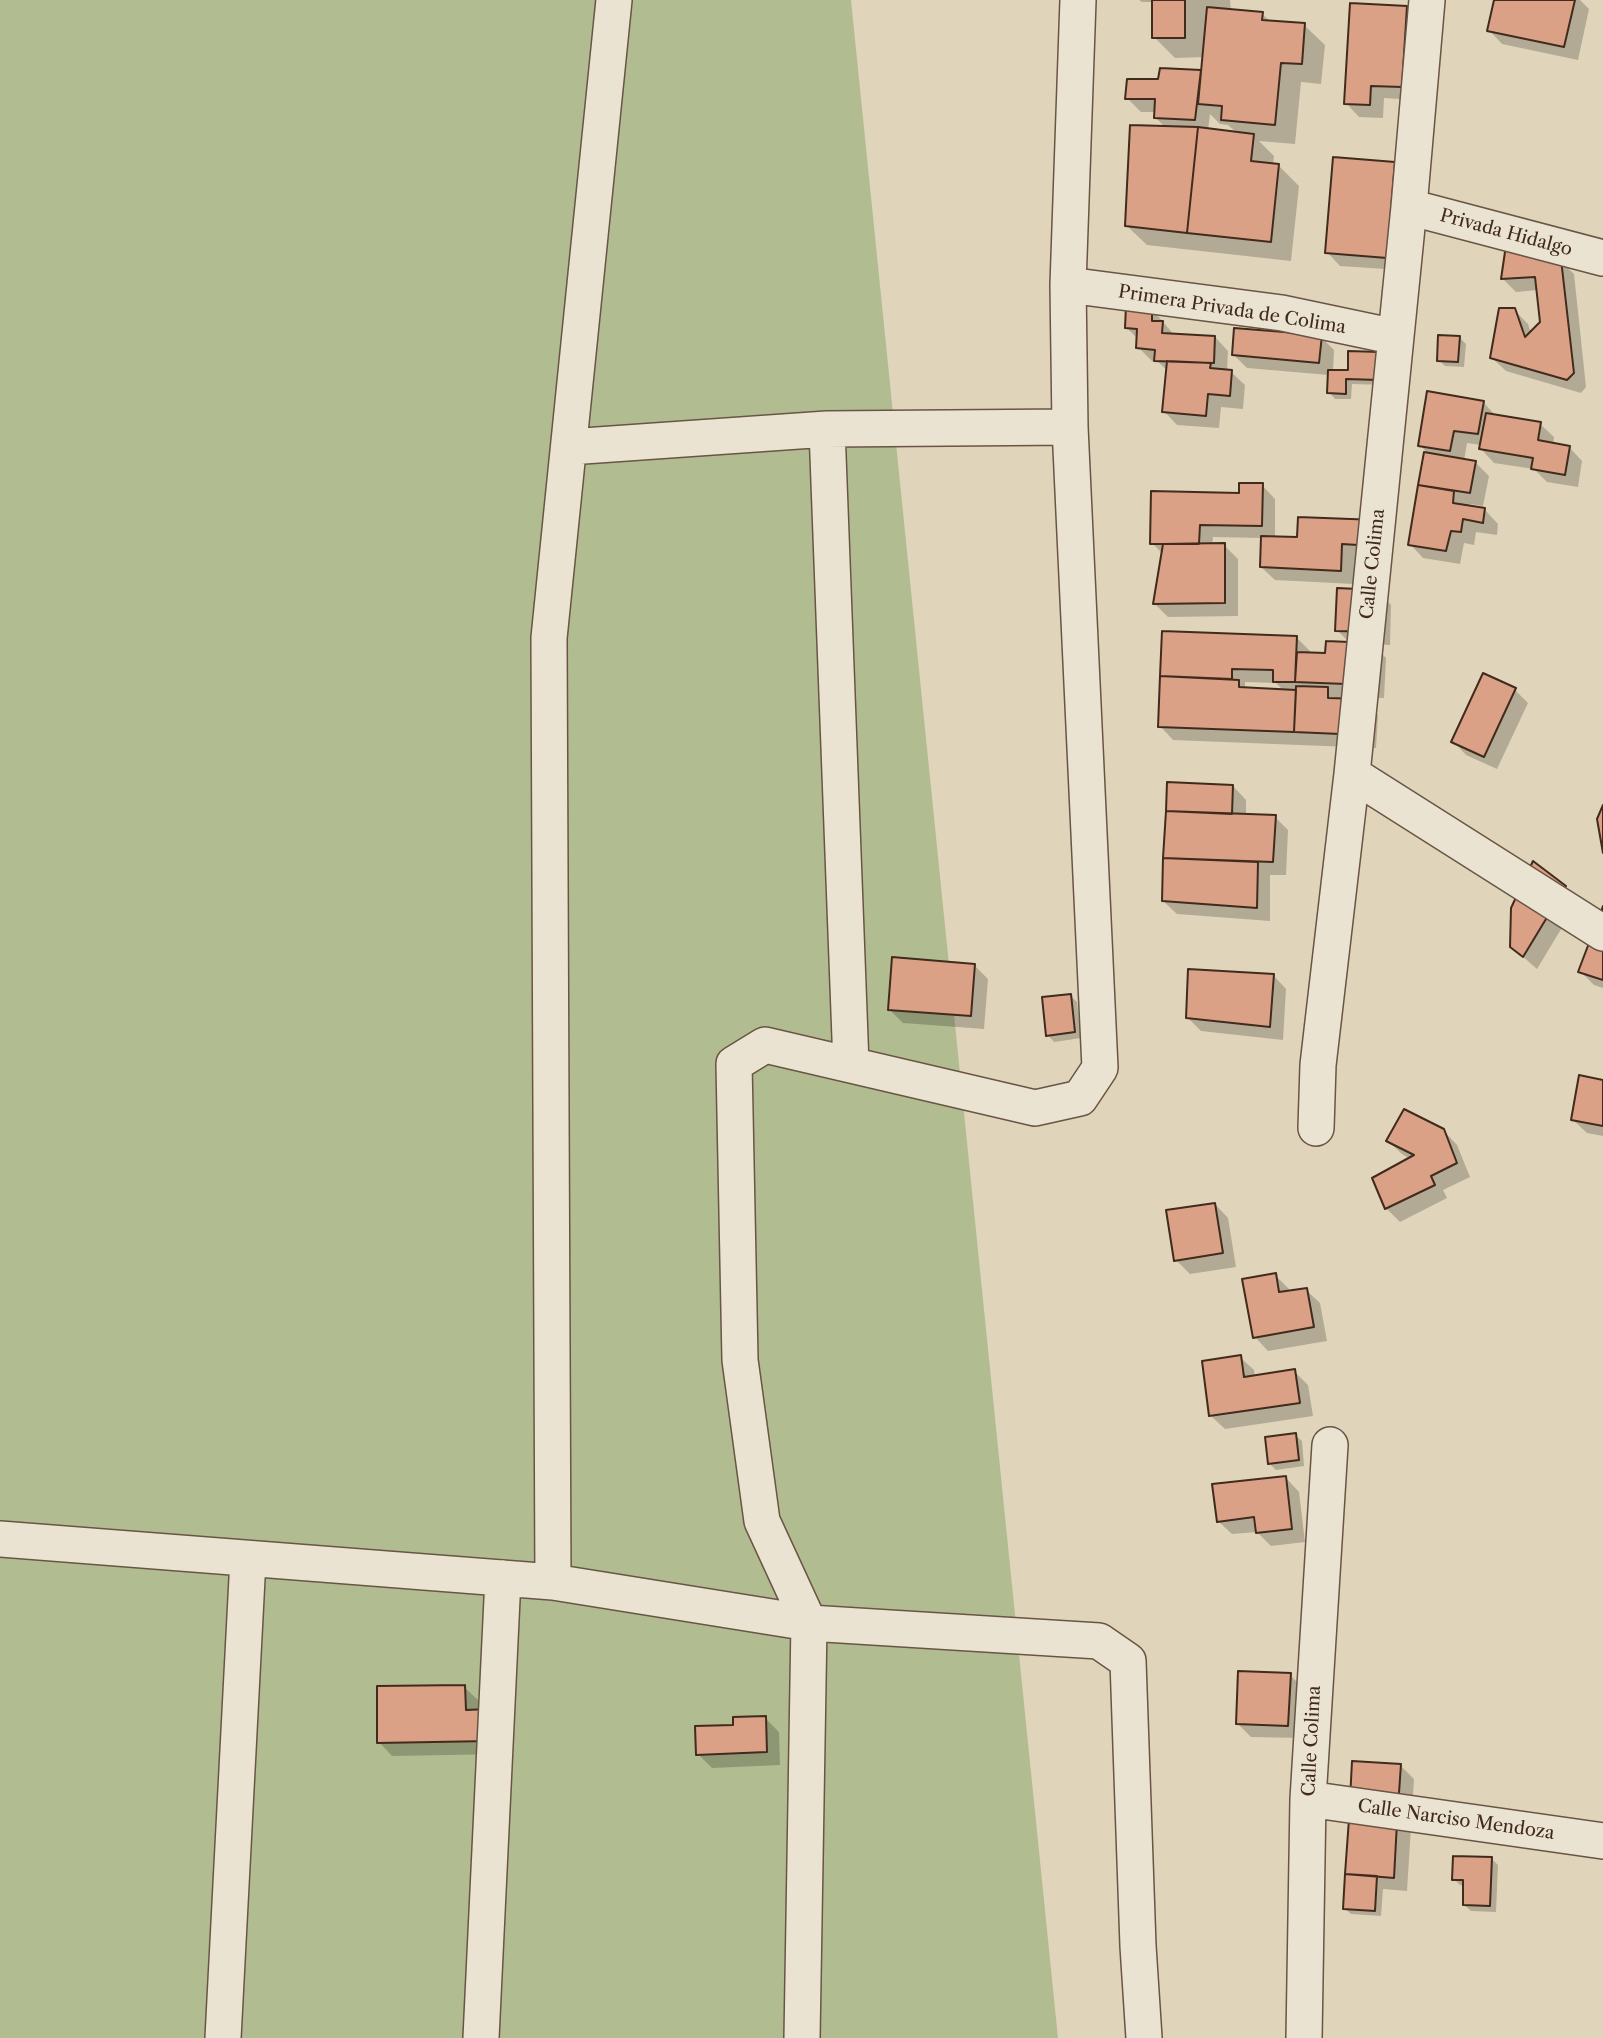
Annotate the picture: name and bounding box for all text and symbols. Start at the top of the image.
street label: Privada Hidalgo [1438,205,1574,261]
street label: Primera Privada de Colima [1117,281,1347,339]
street label: Calle Colima [1356,508,1390,620]
street label: Calle Colima [1298,1685,1326,1797]
street label: Calle Narciso Mendoza [1356,1795,1556,1845]

